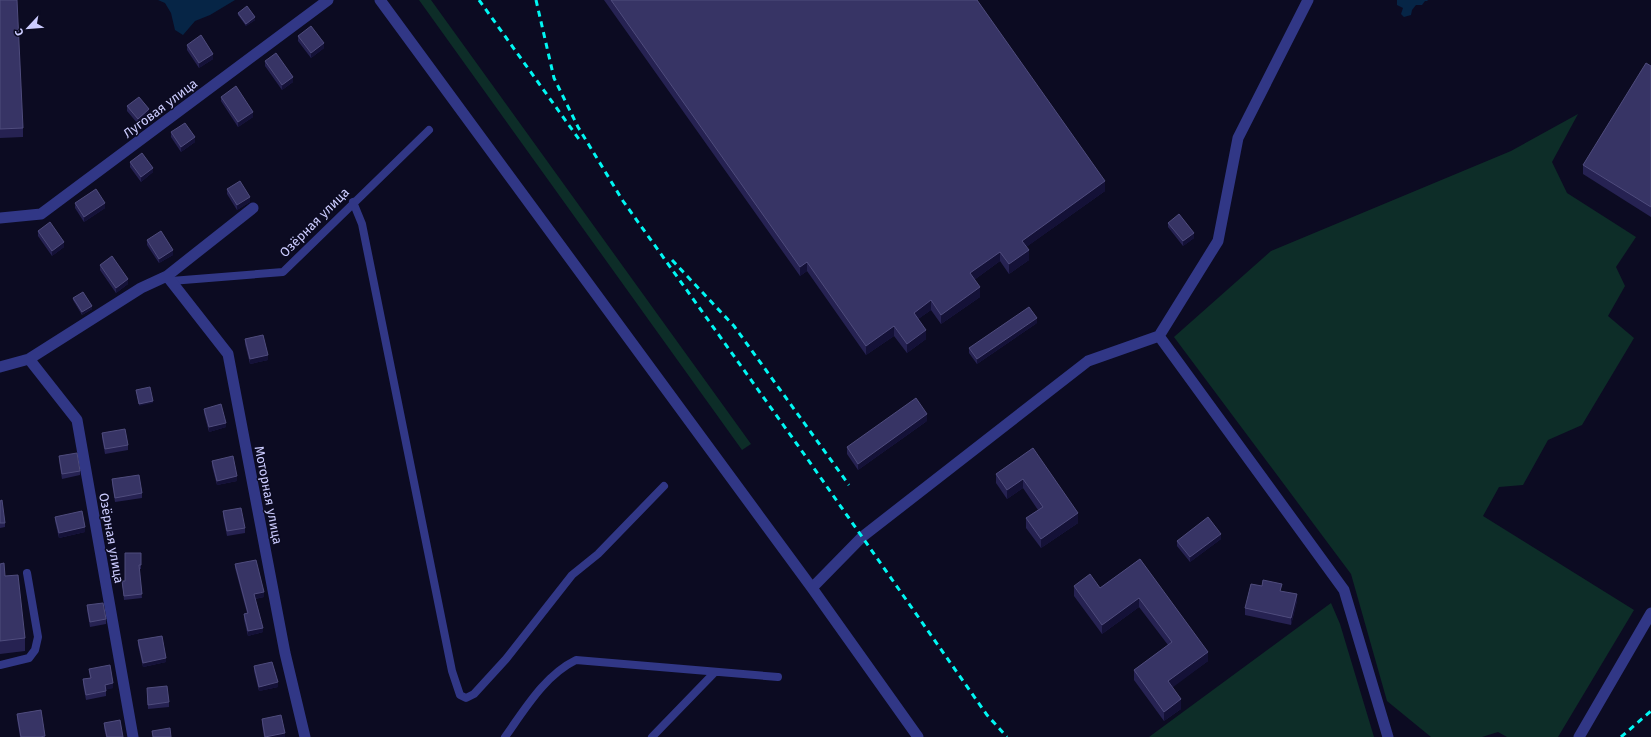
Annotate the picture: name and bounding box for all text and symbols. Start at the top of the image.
north arrow [8,8,48,48]
text: С [12,26,27,38]
street label: Луговая улица [120,76,200,141]
street label: Озёрная улица [277,185,352,260]
street label: Моторная улица [252,445,285,546]
street label: Озёрная улица [96,492,127,585]

